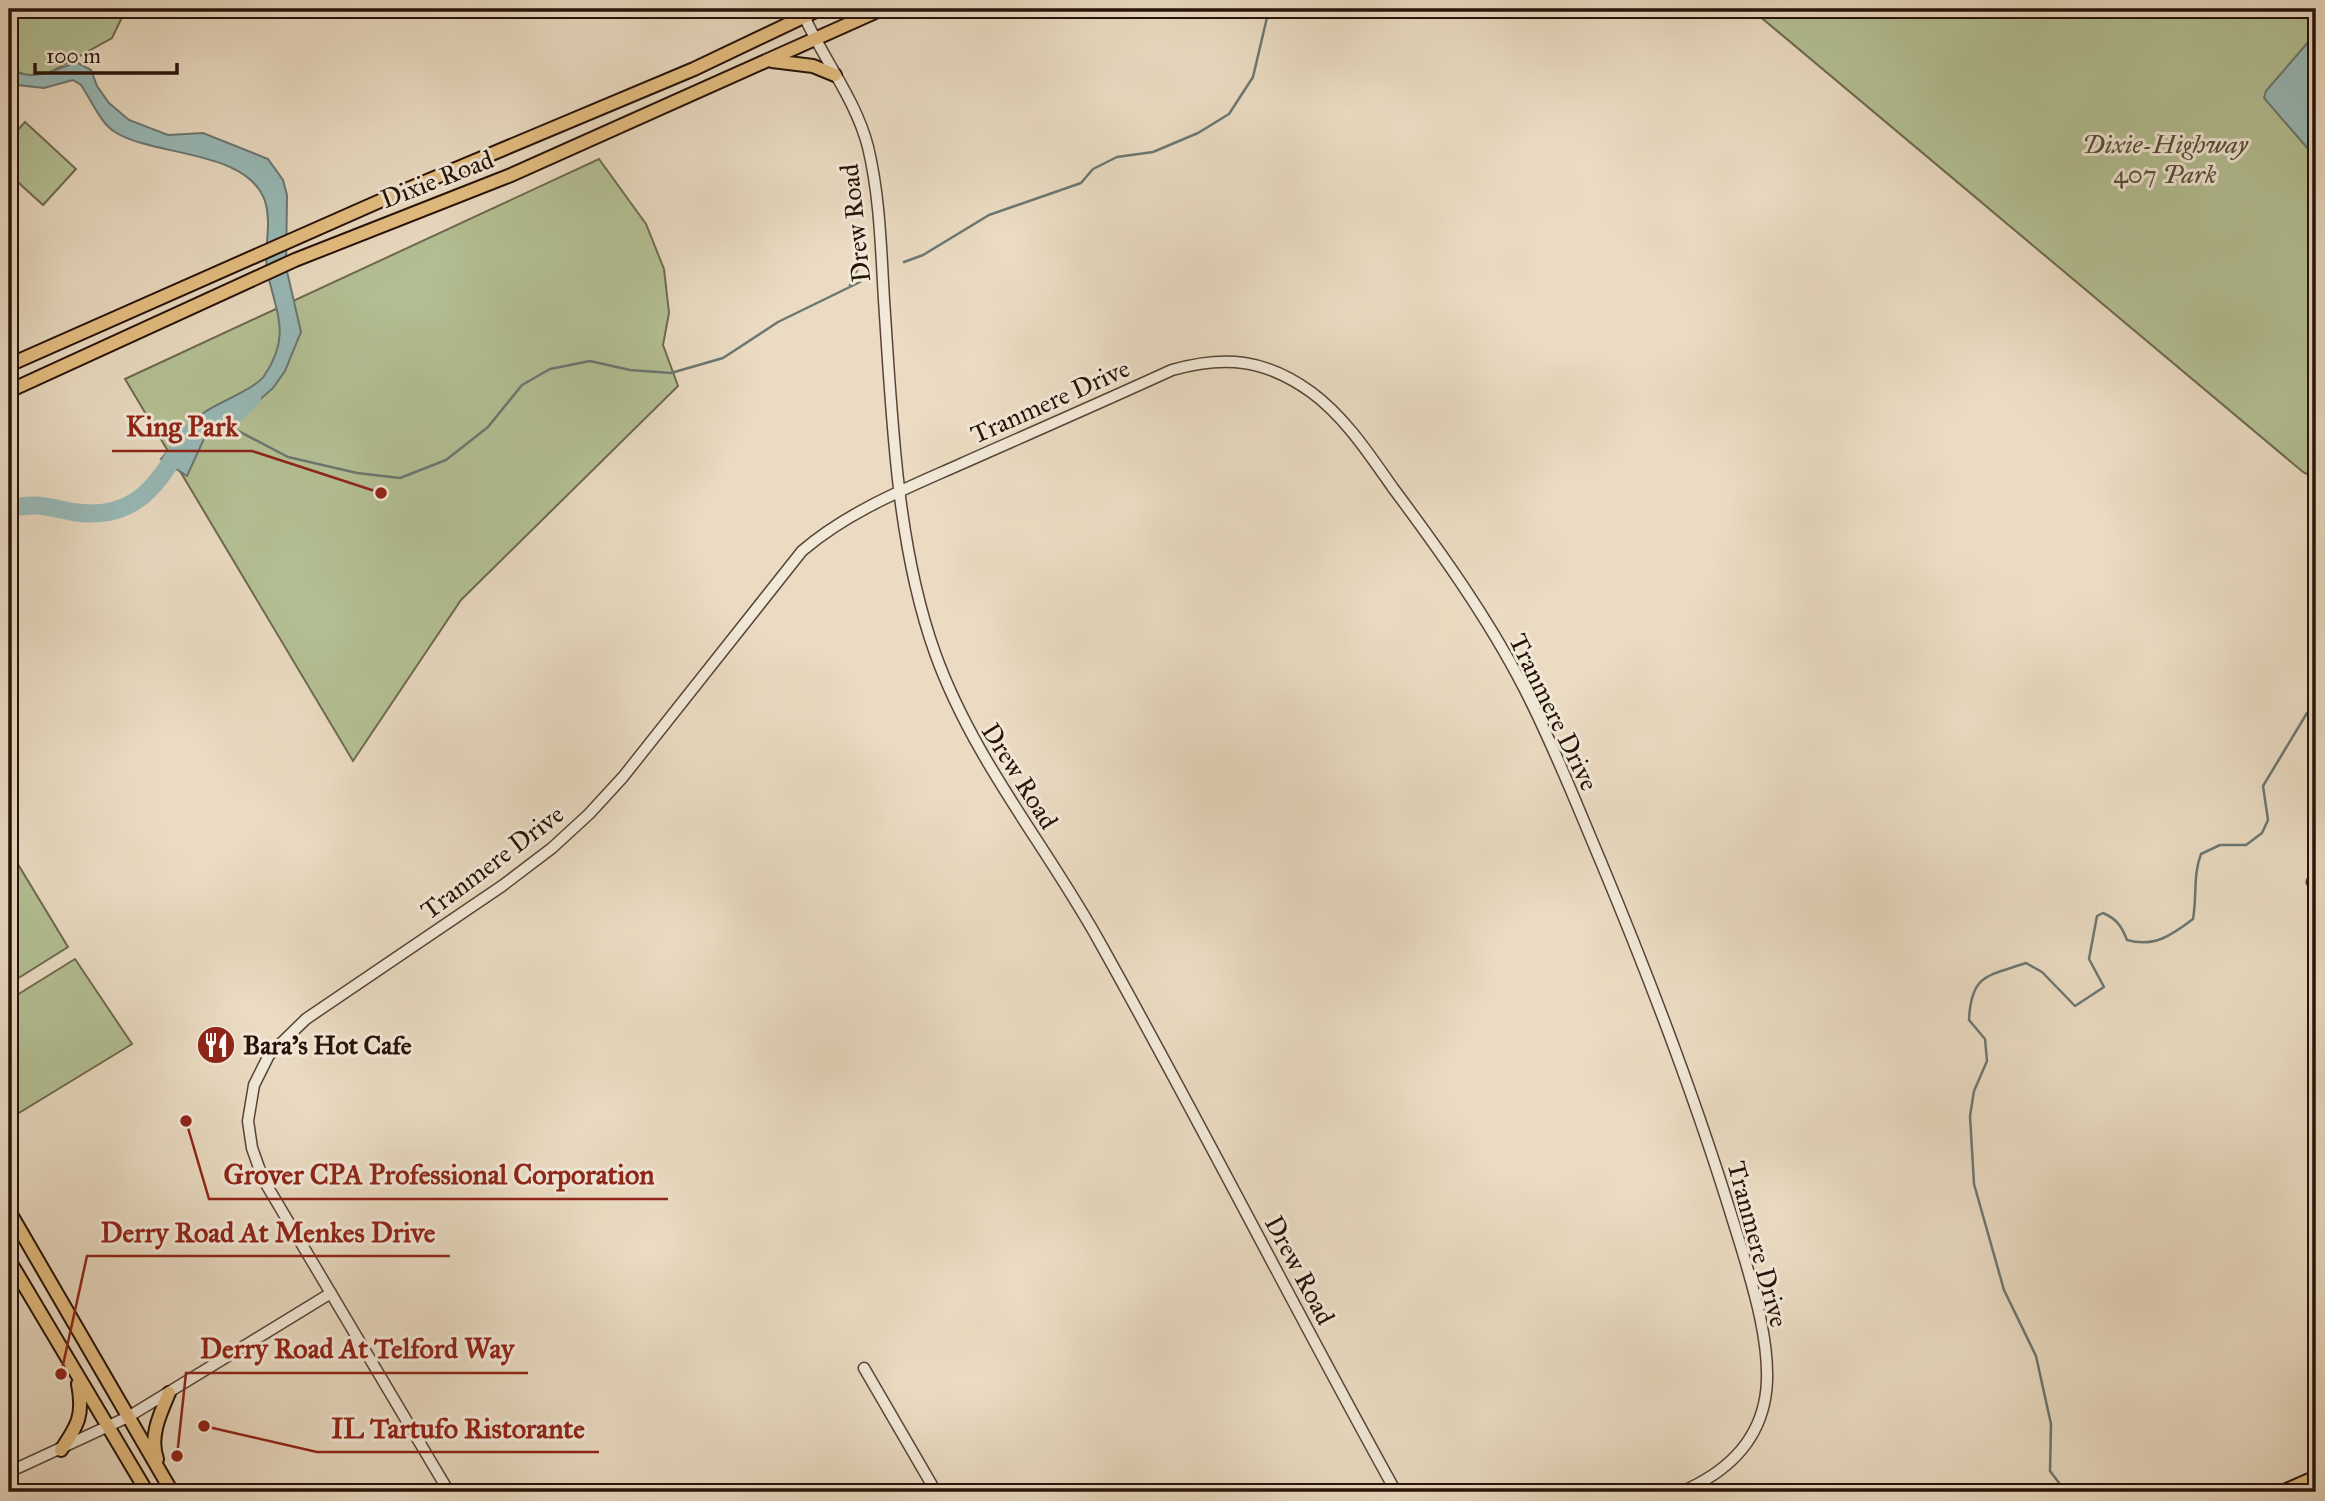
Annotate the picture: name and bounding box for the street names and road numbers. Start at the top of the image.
street label: Dixie Road [376,143,498,215]
street label: Drew Road [833,162,877,284]
street label: Tranmere Drive [966,352,1135,450]
street label: Tranmere Drive [1502,628,1606,796]
street label: Drew Road [975,717,1065,835]
street label: Tranmere Drive [414,798,570,926]
street label: Tranmere Drive [1720,1157,1796,1331]
street label: Drew Road [1258,1210,1342,1330]

